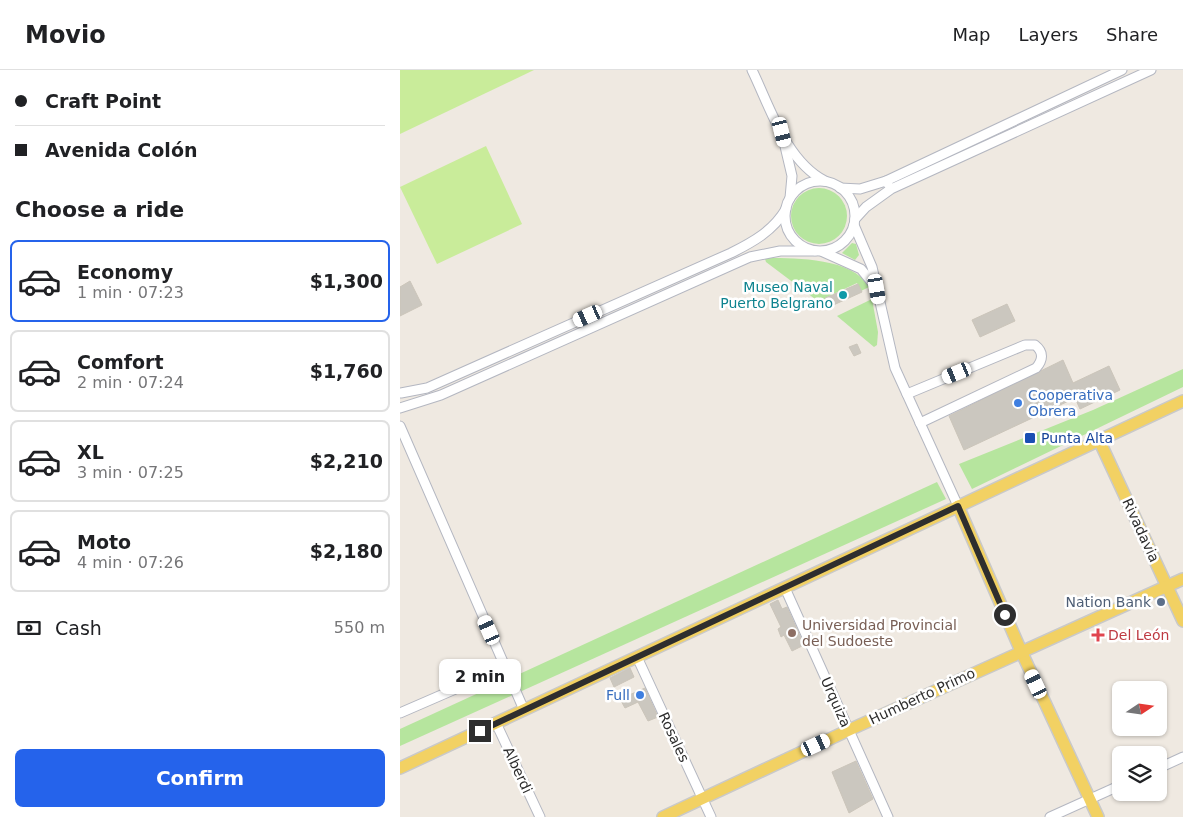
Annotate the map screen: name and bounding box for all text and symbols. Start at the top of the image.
text: Movio [25,21,106,49]
text: Map [952,24,990,45]
text: Layers [1018,24,1078,45]
text: Share [1106,24,1158,45]
text: Craft Point [45,90,161,112]
car [771,116,792,148]
text: Avenida Colón [45,139,197,161]
text: Choose a ride [15,197,184,222]
icon: car [17,259,62,304]
text: Economy [77,261,173,283]
text: $1,300 [310,270,383,292]
car [867,273,886,305]
place label: Museo Naval Puerto Belgrano [720,279,833,311]
text: 1 min · 07:23 [77,283,184,302]
marker: Museo Naval Puerto Belgrano [837,289,849,301]
car [571,303,604,329]
icon: car [17,349,62,394]
text: Comfort [77,351,164,373]
text: $1,760 [310,360,383,382]
car [940,360,973,386]
text: 2 min · 07:24 [77,373,184,392]
place label: Cooperativa Obrera [1028,387,1113,419]
marker: Cooperativa Obrera [1012,397,1024,409]
place label: Punta Alta [1041,430,1113,446]
marker: Punta Alta [1023,431,1037,445]
icon: car [17,439,62,484]
text: XL [77,441,104,463]
text: $2,210 [310,450,383,472]
text: 3 min · 07:25 [77,463,184,482]
street label: Rivadavia [1119,495,1163,565]
icon: car [17,529,62,574]
text: Moto [77,531,131,553]
text: $2,180 [310,540,383,562]
text: 4 min · 07:26 [77,553,184,572]
place label: Nation Bank [1066,594,1152,610]
marker: Nation Bank [1155,596,1167,608]
route start [994,604,1016,626]
car [476,613,501,647]
icon: cash [15,614,43,642]
text: Cash [55,617,102,639]
place label: Universidad Provincial del Sudoeste [802,617,957,649]
text: 550 m [334,618,385,637]
marker: Universidad Provincial del Sudoeste [786,627,798,639]
place label: Del León [1108,627,1169,643]
marker: Del León [1092,629,1104,641]
callout: 2 min [439,658,521,694]
street label: Humberto Primo [867,664,977,728]
text: 2 min [455,667,505,686]
car [1022,667,1049,701]
street label: Urquiza [818,674,854,730]
north arrow [1112,681,1168,736]
map controls [1112,681,1167,801]
place label: Full [606,687,630,703]
marker: Full [634,689,646,701]
street label: Rosales [655,709,693,765]
route end [469,720,491,742]
car [799,732,832,758]
street label: Alberdi [500,744,536,796]
button: layers [1112,746,1167,801]
button: Confirm [15,749,385,807]

